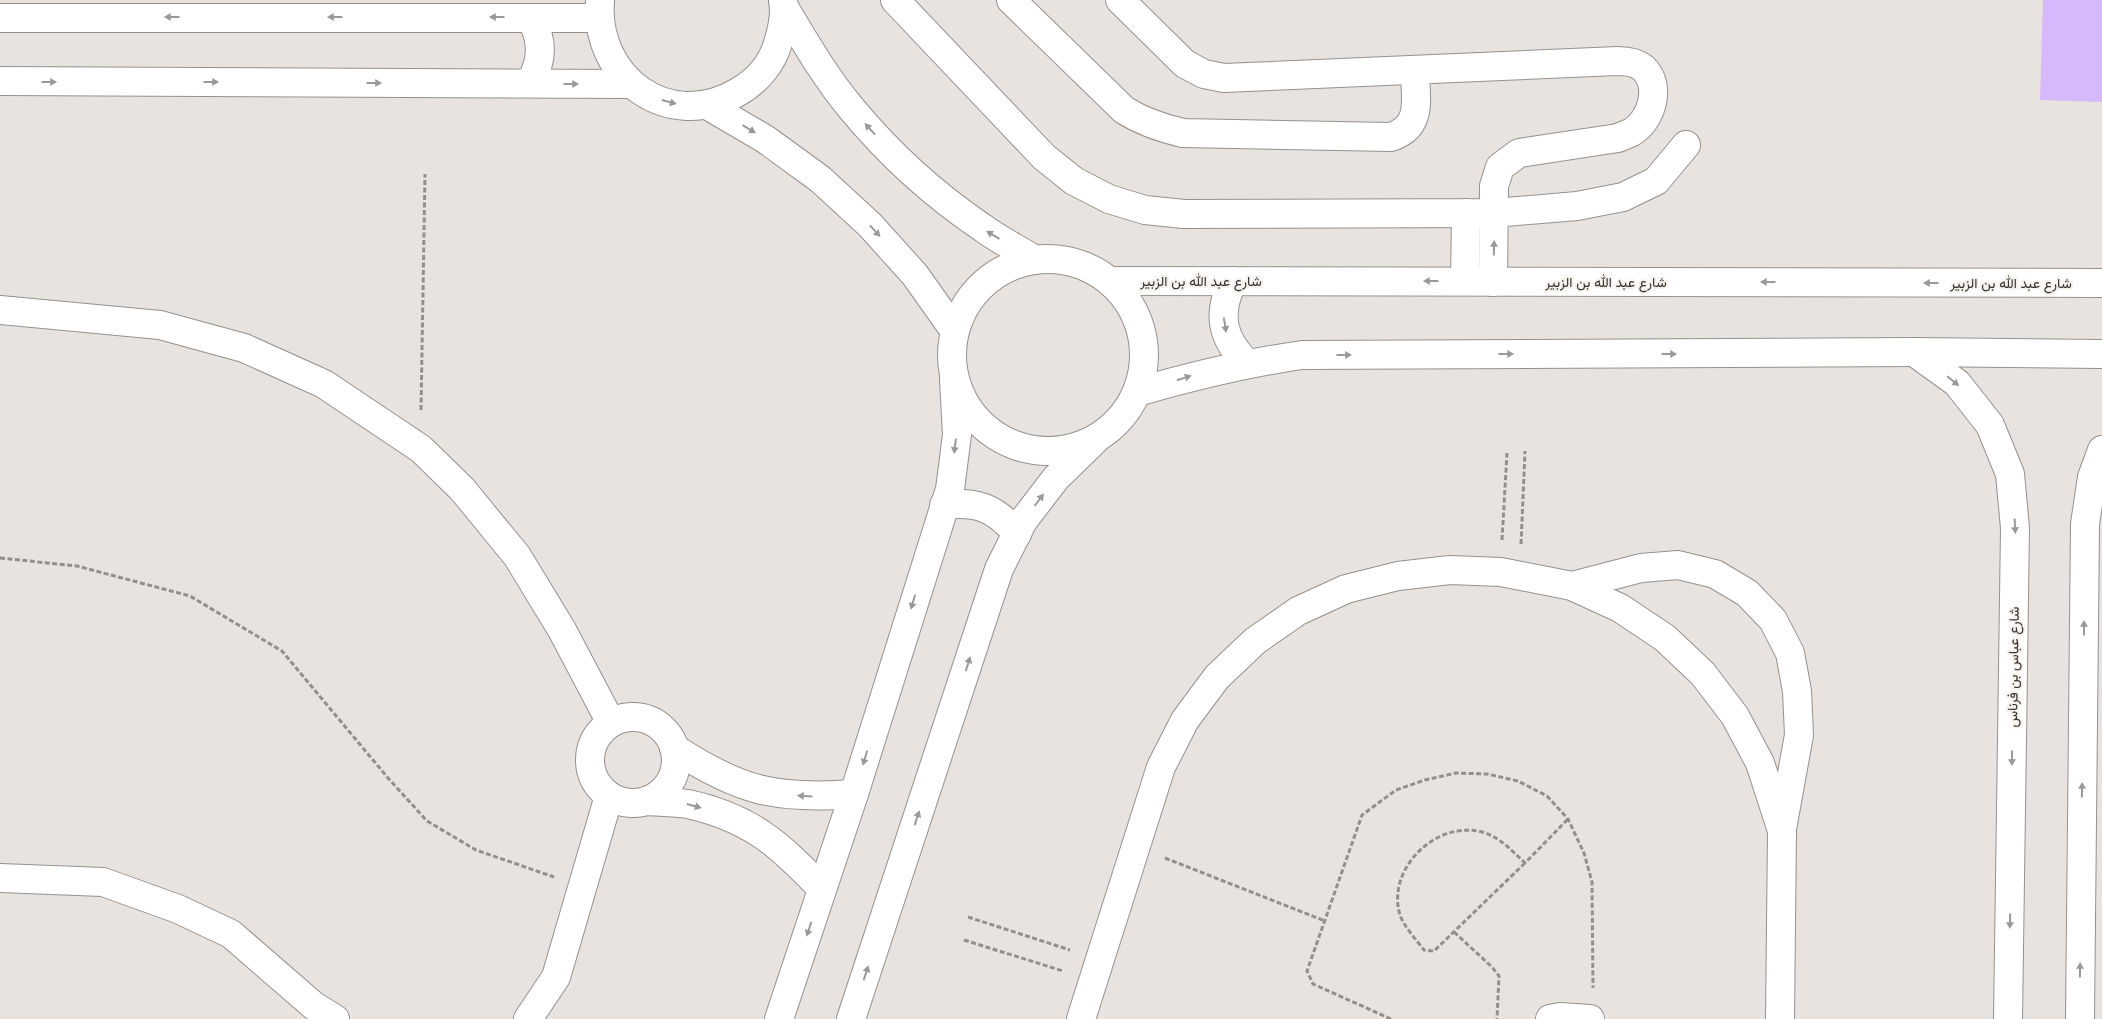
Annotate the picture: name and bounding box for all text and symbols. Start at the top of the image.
one-way arrow [164,13,180,21]
one-way arrow [327,13,343,21]
one-way arrow [489,13,505,21]
one-way arrow [41,78,57,86]
one-way arrow [203,78,219,86]
one-way arrow [366,79,382,87]
one-way arrow [563,80,579,88]
one-way arrow [662,99,677,107]
one-way arrow [864,124,876,136]
one-way arrow [743,125,756,134]
one-way arrow [870,224,881,237]
one-way arrow [987,230,1000,239]
one-way arrow [1490,239,1498,255]
street label: شارع عبد الله بن الزبير [1139,272,1262,292]
street label: شارع عبد الله بن الزبير [1544,273,1667,293]
street label: شارع عبد الله بن الزبير [1949,274,2072,294]
one-way arrow [1423,277,1439,285]
one-way arrow [1760,278,1776,286]
one-way arrow [1923,279,1939,287]
one-way arrow [1221,317,1229,333]
one-way arrow [1661,349,1677,357]
one-way arrow [1499,350,1515,358]
one-way arrow [1336,351,1352,359]
one-way arrow [1176,374,1191,382]
one-way arrow [1946,376,1959,387]
one-way arrow [951,438,959,454]
one-way arrow [1034,493,1044,507]
one-way arrow [2011,518,2019,534]
one-way arrow [909,595,917,610]
street label: شارع عباس بن فرناس [2003,606,2025,728]
one-way arrow [2080,620,2088,636]
one-way arrow [964,656,972,671]
one-way arrow [861,750,869,765]
one-way arrow [2008,750,2016,766]
one-way arrow [2078,782,2086,798]
one-way arrow [797,791,813,799]
one-way arrow [687,802,702,810]
one-way arrow [914,811,921,826]
one-way arrow [2006,913,2014,929]
one-way arrow [805,921,812,936]
one-way arrow [2076,962,2084,978]
one-way arrow [863,965,871,980]

